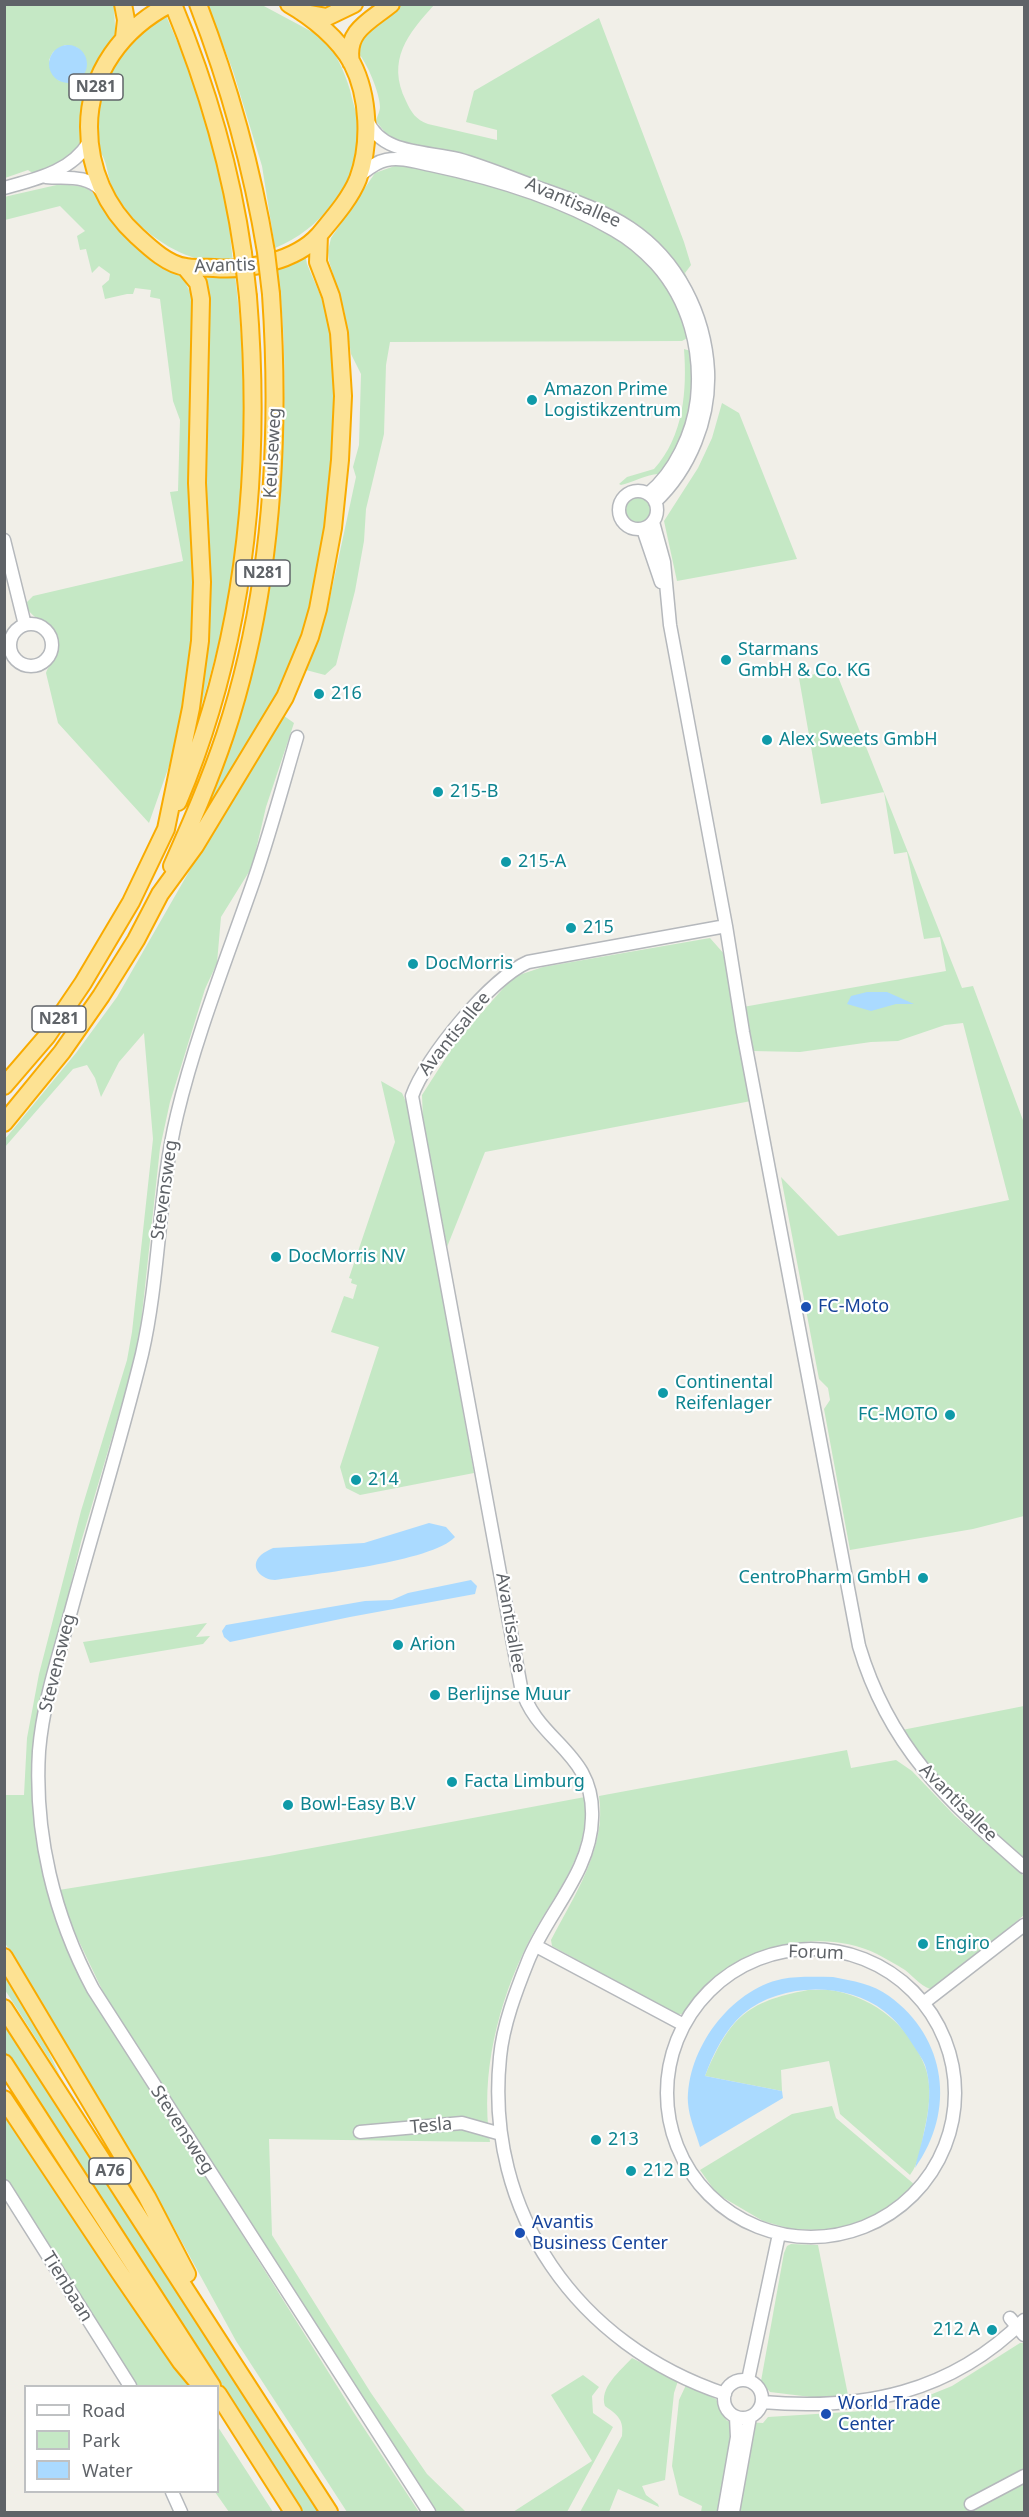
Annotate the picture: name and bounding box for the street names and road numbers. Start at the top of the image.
road number: N281 [69,74,123,100]
street label: Avantisallee [522,173,624,233]
street label: Avantis [194,254,256,278]
street label: Keulseweg [260,407,286,499]
road number: N281 [236,560,290,586]
street label: Avantisallee [415,988,495,1080]
road number: N281 [32,1006,86,1032]
street label: Stevensweg [147,1139,183,1241]
street label: Avantisallee [491,1571,529,1675]
street label: Stevensweg [35,1612,81,1714]
street label: Avantisallee [915,1760,1001,1846]
street label: Forum [788,1941,844,1965]
street label: Stevensweg [146,2082,218,2178]
street label: Tesla [409,2113,453,2139]
road number: A76 [89,2158,131,2184]
street label: Tienbaan [37,2248,97,2326]

